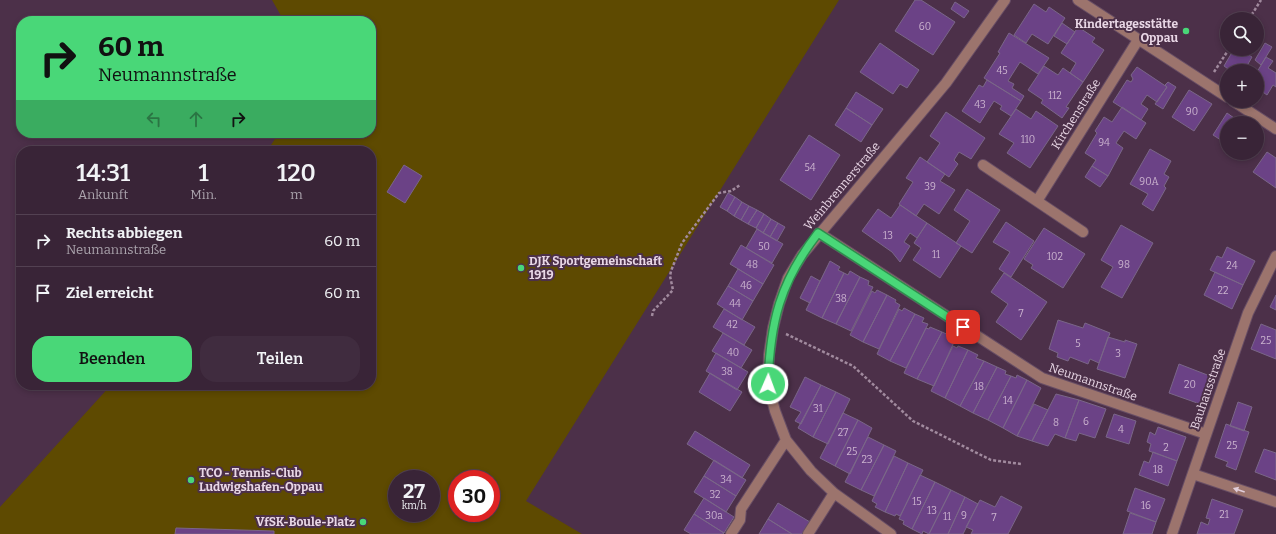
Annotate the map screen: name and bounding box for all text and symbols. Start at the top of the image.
map controls [1220,12,1264,160]
button: search [1220,12,1264,56]
place label: Kindertagesstätte Oppau [1075,17,1178,45]
house number: 60 [919,21,931,33]
marker: Kindertagesstätte Oppau [1181,26,1191,36]
text: 60 m [98,30,164,63]
icon: right [32,32,84,84]
text: Neumannstraße [98,64,237,86]
button: + [1220,64,1264,108]
house number: 45 [996,65,1008,77]
street label: Kirchenstraße [1049,76,1103,152]
house number: 112 [1048,90,1062,102]
house number: 43 [974,99,986,111]
house number: 90 [1186,106,1198,118]
icon: left [143,108,165,130]
icon: ahead [185,108,207,130]
icon: right [227,108,249,130]
button: − [1220,116,1264,160]
house number: 110 [1021,134,1035,146]
house number: 94 [1098,137,1110,149]
street label: Weinbrennerstraße [801,139,883,233]
text: 14:31 [76,159,130,187]
text: 1 [198,159,209,187]
text: 120 [277,159,316,187]
house number: 54 [804,162,816,174]
house number: 90A [1139,176,1160,188]
house number: 39 [924,181,936,193]
text: Ankunft [78,187,128,202]
text: Min. [190,187,217,202]
text: m [290,187,303,202]
text: Rechts abbiegen [66,224,182,242]
icon: right [32,230,54,252]
house number: 13 [883,230,893,242]
text: 60 m [324,232,360,250]
house number: 50 [758,241,770,253]
text: Neumannstraße [66,242,166,257]
house number: 11 [932,249,940,261]
house number: 102 [1047,251,1063,263]
place label: DJK Sportgemeinschaft 1919 [529,254,663,282]
house number: 48 [746,259,758,271]
house number: 98 [1118,259,1130,271]
house number: 24 [1226,260,1238,272]
marker: DJK Sportgemeinschaft 1919 [516,263,526,273]
house number: 46 [740,280,752,292]
icon: arrive [32,282,54,304]
text: Ziel erreicht [66,284,154,302]
text: 60 m [324,284,360,302]
house number: 22 [1218,285,1228,297]
house number: 38 [835,293,847,305]
house number: 44 [729,298,741,310]
house number: 7 [1018,308,1024,320]
pin [946,310,980,344]
icon: arrive [952,316,974,338]
house number: 42 [726,319,738,331]
house number: 25 [1261,335,1271,347]
button: Beenden [32,336,192,382]
button: Teilen [200,336,360,382]
house number: 5 [1075,338,1081,350]
house number: 40 [727,347,739,359]
street label: Bauhausstraße [1188,347,1228,431]
house number: 3 [1115,348,1121,360]
street label: Neumannstraße [1047,360,1139,404]
position arrow [747,363,789,405]
house number: 38 [721,366,733,378]
house number: 20 [1184,379,1196,391]
house number: 18 [974,381,984,393]
house number: 14 [1003,395,1013,407]
house number: 31 [813,403,823,415]
house number: 6 [1083,416,1089,428]
house number: 8 [1053,417,1059,429]
house number: 4 [1118,424,1124,436]
house number: 27 [838,427,848,439]
house number: 25 [1227,440,1237,452]
house number: 2 [1163,442,1169,454]
house number: 25 [847,446,857,458]
house number: 23 [861,454,873,466]
house number: 18 [1153,464,1163,476]
place label: TCO - Tennis-Club Ludwigshafen-Oppau [199,466,323,494]
speed limit sign: 30 [448,470,500,522]
house number: 34 [720,474,732,486]
marker: TCO - Tennis-Club Ludwigshafen-Oppau [186,475,196,485]
text: 27 [403,479,425,503]
one-way arrow [1233,487,1245,493]
house number: 32 [709,489,721,501]
house number: 15 [912,496,922,508]
text: km/h [402,500,426,512]
house number: 16 [1141,500,1151,512]
house number: 13 [927,505,937,517]
house number: 21 [1219,509,1229,521]
house number: 30a [705,510,723,522]
house number: 9 [961,510,967,522]
house number: 11 [943,511,951,523]
house number: 7 [991,512,997,524]
place label: VfSK-Boule-Platz [256,515,355,529]
marker: VfSK-Boule-Platz [358,517,368,527]

